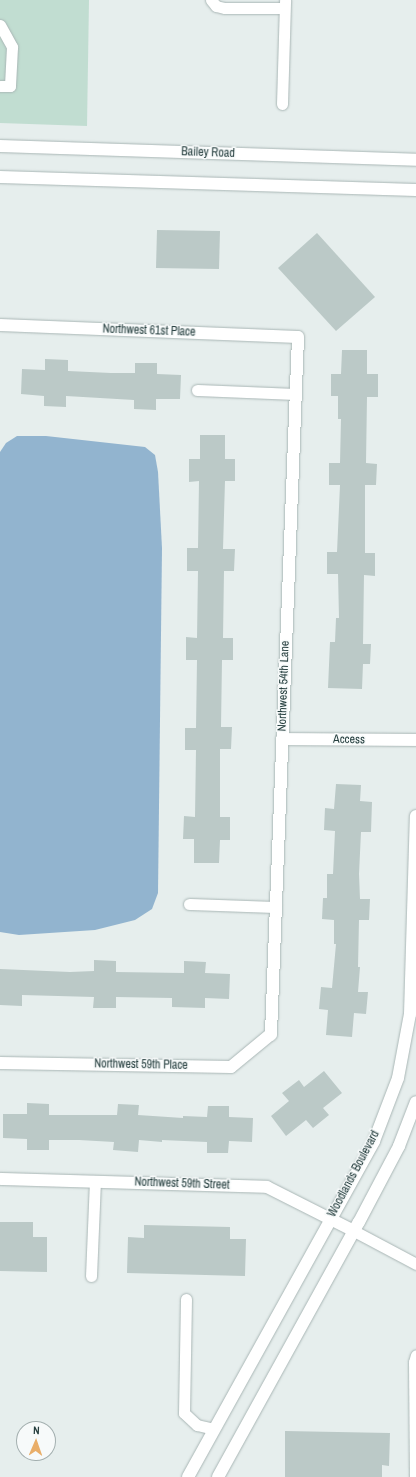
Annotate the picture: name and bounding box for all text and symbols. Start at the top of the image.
street label: Bailey Road [181,145,235,161]
street label: Northwest 61st Place [102,322,196,340]
street label: Northwest 54th Lane [275,640,293,732]
street label: Access [333,733,365,747]
street label: Northwest 59th Place [94,1057,188,1073]
street label: Woodlands Boulevard [325,1128,383,1220]
street label: Northwest 59th Street [134,1175,230,1193]
north arrow [16,1421,56,1461]
text: N [33,1423,40,1437]

